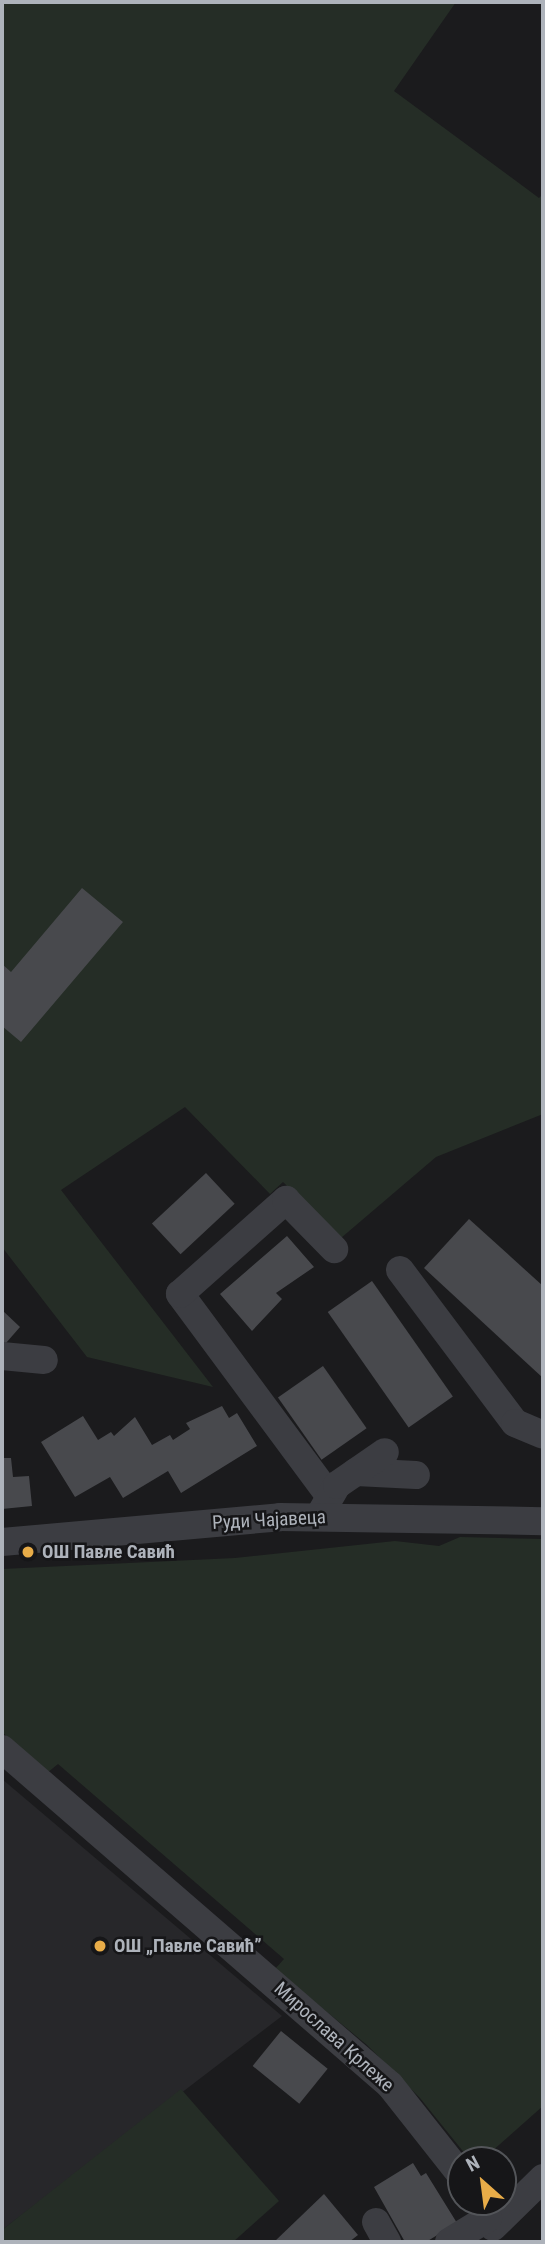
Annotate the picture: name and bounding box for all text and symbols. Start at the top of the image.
street label: Руди Чајавеца [212,1506,326,1534]
place label: ОШ Павле Савић [42,1541,175,1563]
marker: ОШ Павле Савић [20,1544,36,1560]
place label: ОШ „Павле Савић” [114,1935,262,1957]
marker: ОШ „Павле Савић” [92,1938,108,1954]
street label: Мирослава Крлеже [269,1977,399,2097]
north arrow [447,2146,517,2216]
text: N [462,2151,483,2177]

